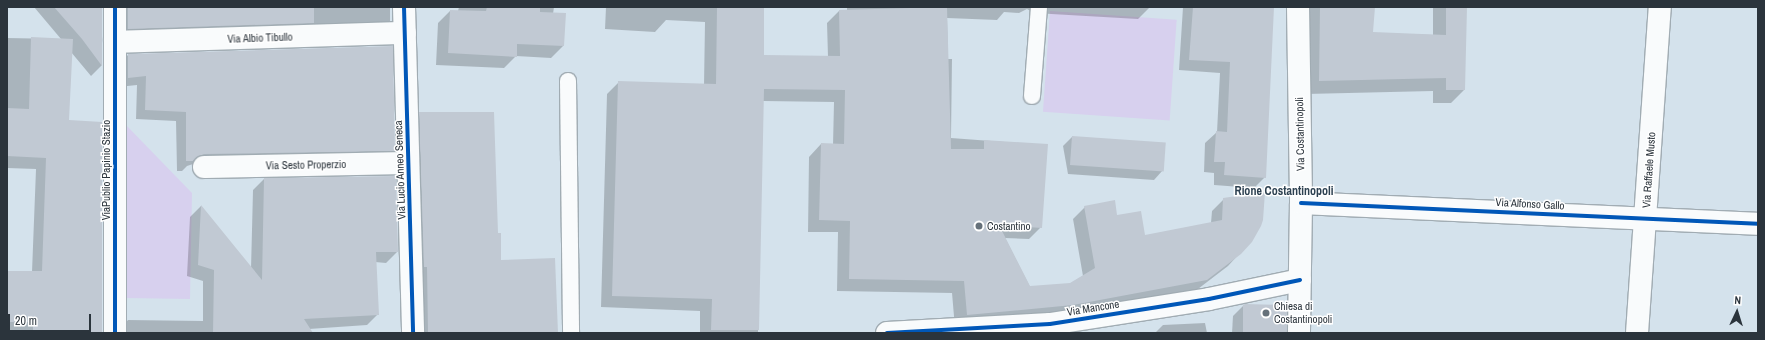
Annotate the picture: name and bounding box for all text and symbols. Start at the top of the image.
street label: Via Albio Tibullo [227,30,293,46]
street label: Via Costantinopoli [1293,97,1307,171]
street label: ViaPublio Papinio Stazio [99,120,113,220]
street label: Via Lucio Anneo Seneca [392,120,408,220]
street label: Via Raffaele Musto [1640,131,1658,209]
street label: Via Sesto Properzio [266,158,346,172]
district label: Rione Costantinopoli [1235,185,1333,199]
street label: Via Alfonso Gallo [1495,196,1565,212]
place label: Costantino [987,219,1031,233]
marker: Costantino [974,221,984,231]
north arrow [1717,292,1757,332]
text: N [1734,293,1742,307]
street label: Via Mancone [1066,297,1120,319]
place label: Chiesa di Costantinopoli [1274,300,1332,326]
scale bar [10,306,93,332]
marker: Chiesa di Costantinopoli [1261,308,1271,318]
text: 20 m [15,313,37,329]

